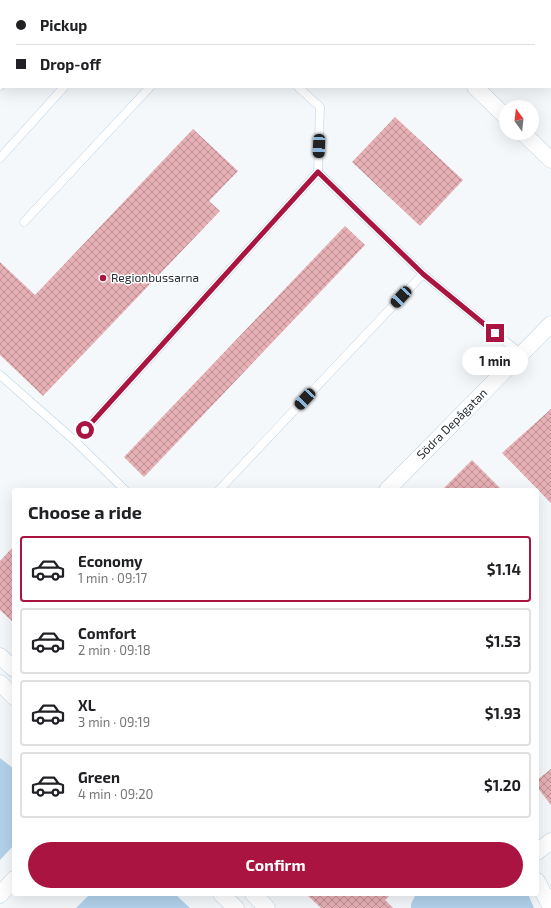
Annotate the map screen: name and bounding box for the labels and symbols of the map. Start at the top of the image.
north arrow [499,100,539,140]
car [313,134,325,158]
place label: Regionbussarna [111,270,199,284]
marker: Regionbussarna [98,273,108,283]
car [388,284,414,310]
route end [486,324,504,342]
callout: 1 min [462,347,528,375]
street label: Södra Depågatan [413,385,489,461]
car [292,386,318,412]
route start [76,421,94,439]

